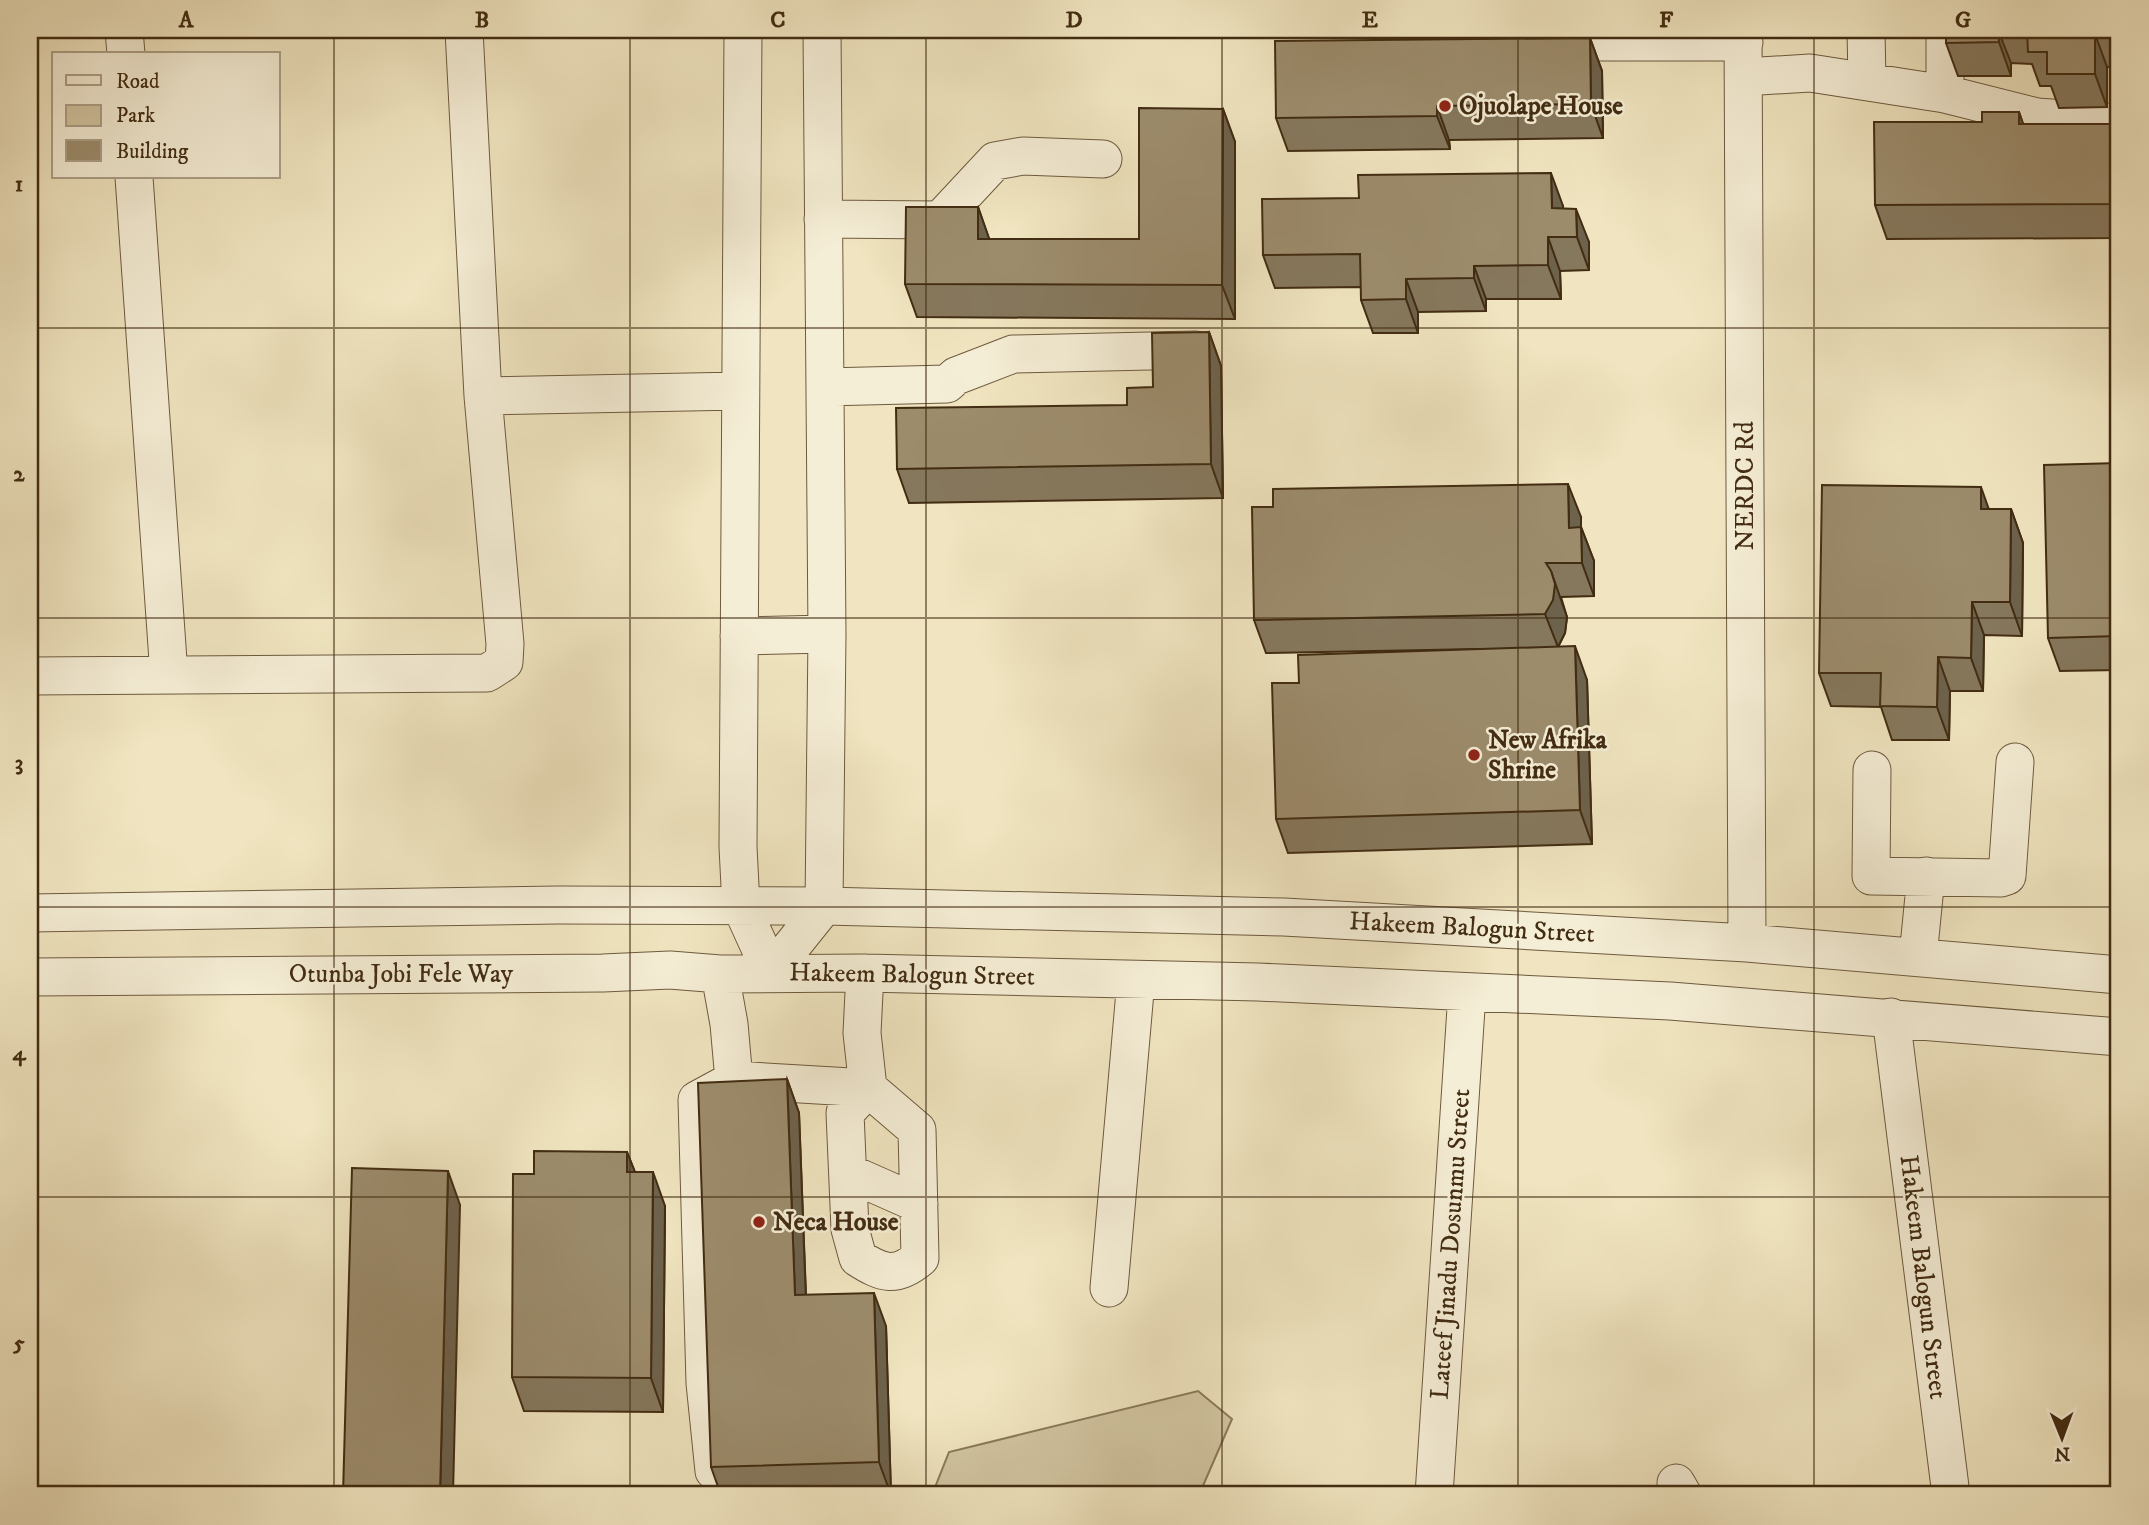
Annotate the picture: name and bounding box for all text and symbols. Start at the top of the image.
text: A [178,6,195,35]
text: B [475,6,489,35]
text: C [770,6,786,35]
text: D [1065,6,1083,35]
text: E [1362,6,1378,35]
text: F [1659,6,1674,35]
text: G [1955,6,1971,35]
legend [52,52,280,178]
text: Road [116,69,160,95]
place label: Ojuolape House [1459,90,1623,123]
marker: Ojuolape House [1437,98,1453,114]
text: Park [116,103,156,129]
text: Building [116,139,189,165]
text: 1 [15,170,23,199]
street label: NERDC Rd [1729,421,1762,551]
text: 2 [13,460,25,489]
place label: New Afrika Shrine [1488,724,1608,787]
marker: New Afrika Shrine [1466,747,1482,763]
text: 3 [15,749,23,778]
street label: Hakeem Balogun Street [1348,905,1596,951]
street label: Hakeem Balogun Street [789,956,1035,994]
street label: Otunba Jobi Fele Way [289,958,514,991]
text: 4 [12,1039,27,1068]
street label: Lateef Jinadu Dosunmu Street [1424,1087,1478,1401]
street label: Hakeem Balogun Street [1892,1153,1954,1401]
place label: Neca House [773,1206,899,1239]
marker: Neca House [751,1214,767,1230]
text: 5 [12,1329,25,1358]
north arrow [2026,1402,2096,1472]
text: N [2054,1442,2070,1465]

